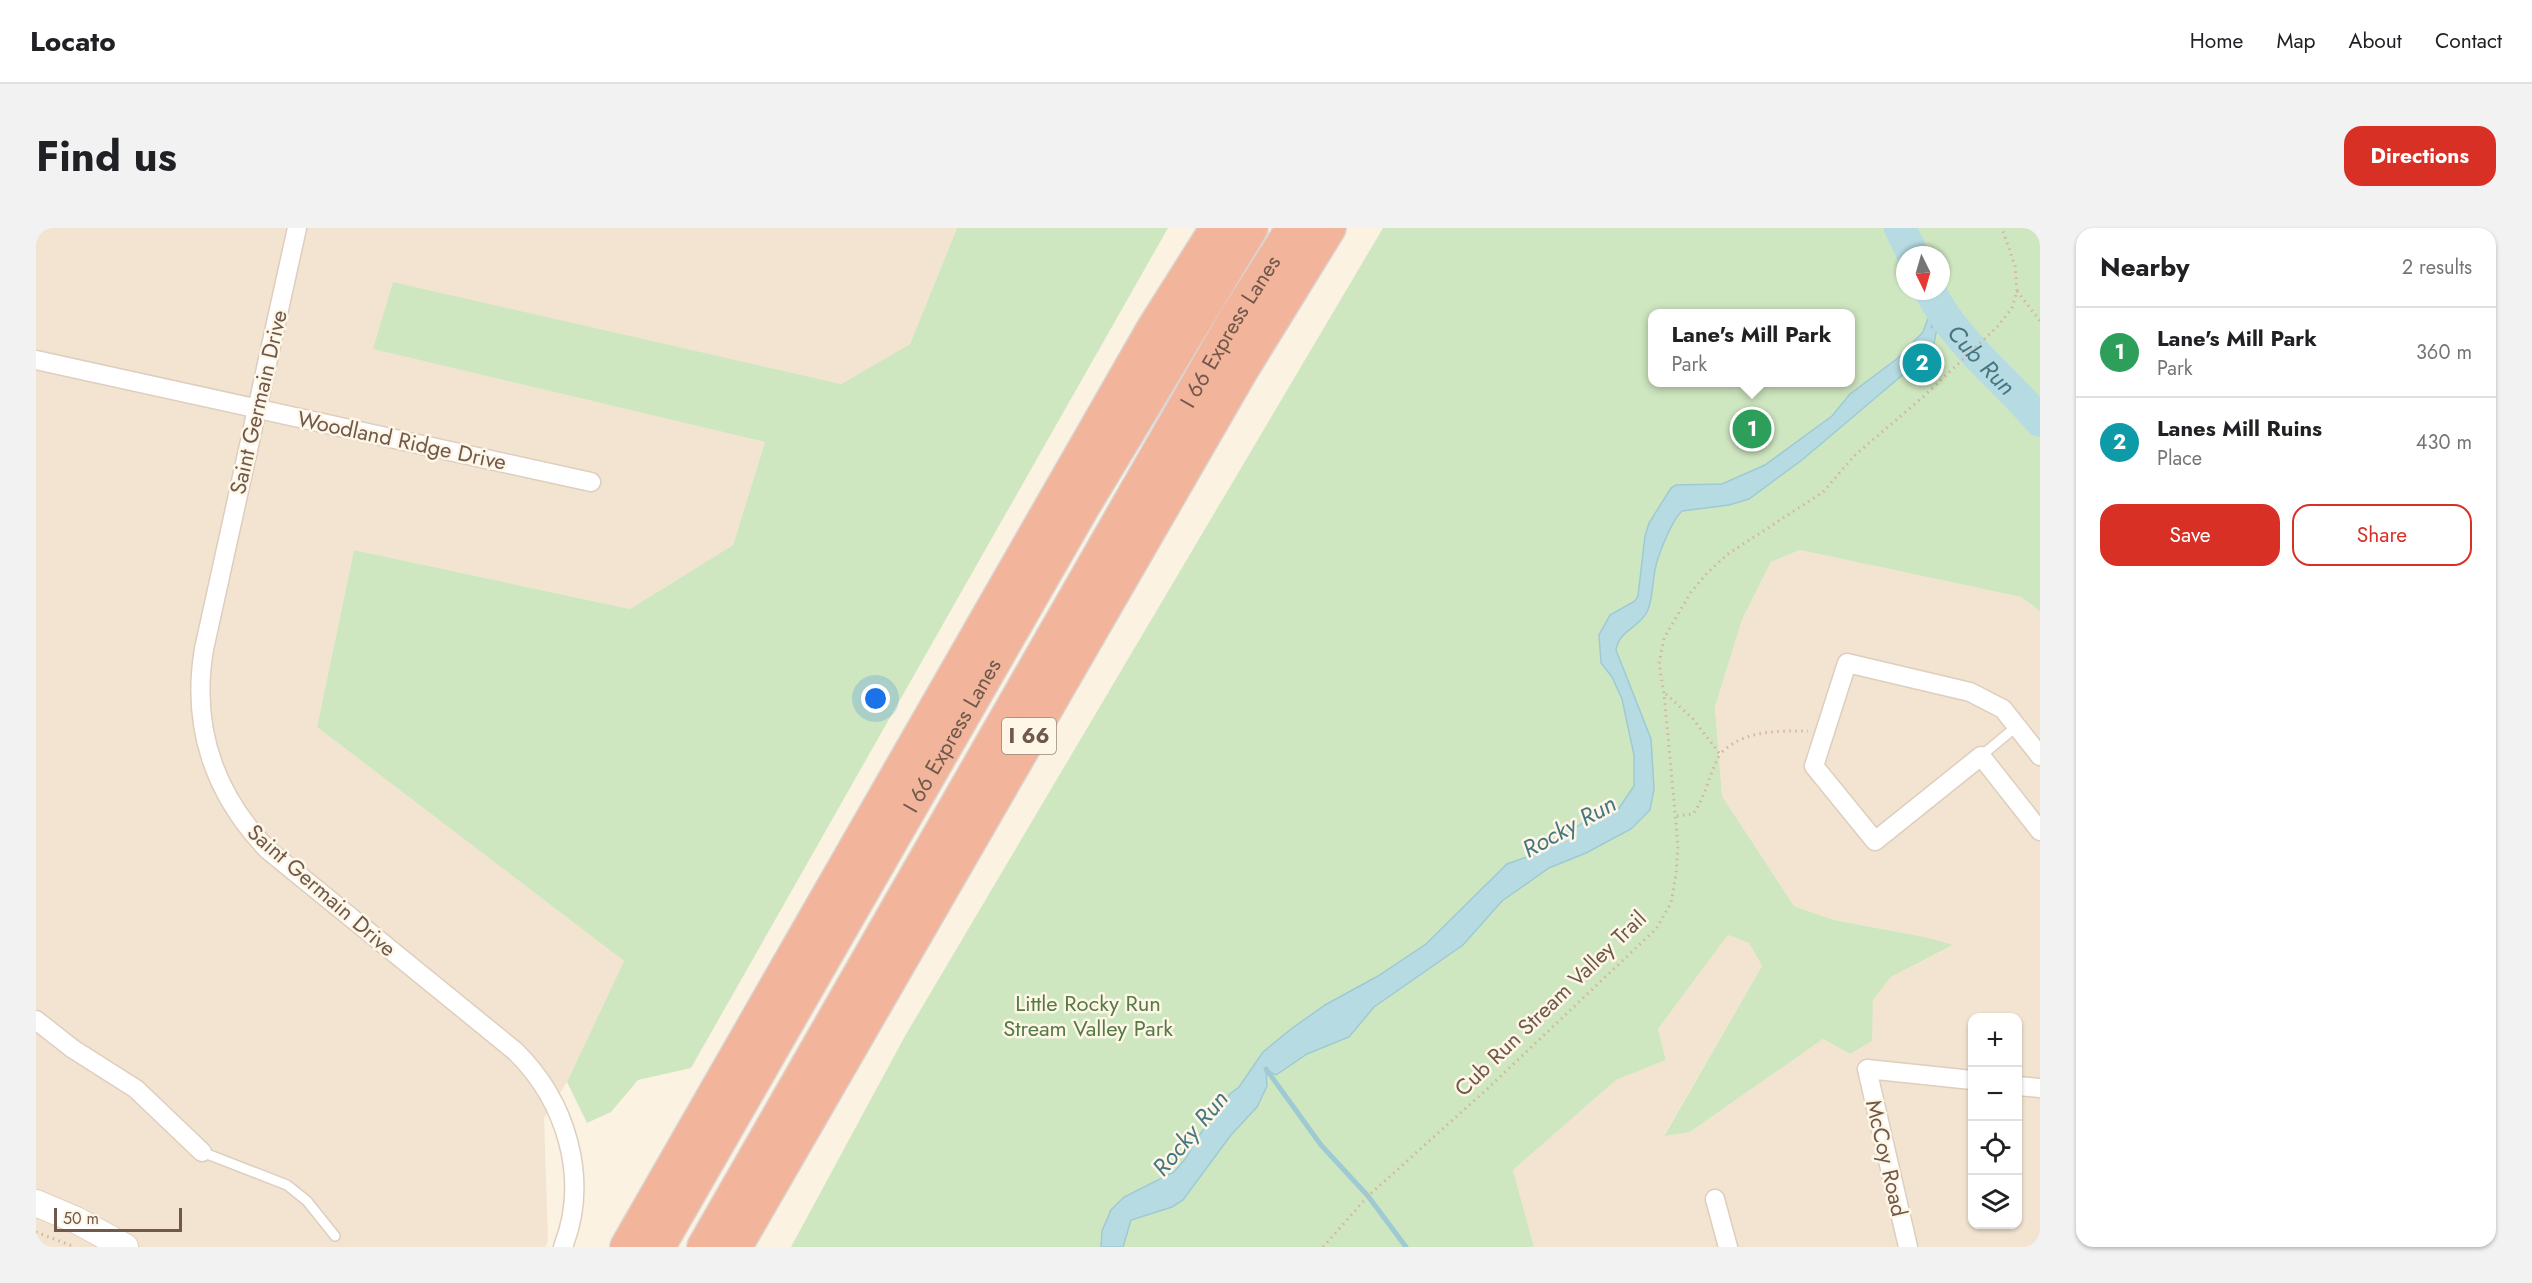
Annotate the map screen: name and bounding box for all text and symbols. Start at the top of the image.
text: Locato [30,21,116,62]
text: Home [2190,26,2243,56]
text: Map [2276,26,2316,56]
text: About [2349,26,2402,56]
text: Contact [2435,26,2502,56]
text: Find us [36,126,177,187]
button: Directions [2344,126,2496,186]
north arrow [1896,246,1950,300]
street label: I 66 Express Lanes [1172,248,1288,414]
text: Nearby [2100,248,2189,286]
text: 2 results [2402,253,2472,282]
street label: Saint Germain Drive [221,307,295,497]
popup [1648,309,1855,387]
water label: Cub Run [1939,316,2024,403]
text: Lane's Mill Park [1671,318,1832,350]
text: Lane's Mill Park [2157,322,2317,354]
text: 1 [2114,338,2125,367]
text: 360 m [2416,338,2472,367]
pin: 2 [1902,340,1942,386]
text: Park [1671,350,1707,379]
text: Park [2157,354,2193,383]
street label: Woodland Ridge Drive [295,402,509,478]
pin: 1 [1732,406,1772,452]
text: Lanes Mill Ruins [2157,412,2322,444]
text: 2 [2113,428,2126,457]
text: 430 m [2416,428,2472,457]
text: Place [2157,444,2202,473]
button: Save [2100,504,2280,566]
button: Share [2292,504,2472,566]
street label: I 66 Express Lanes [895,652,1009,818]
your location [861,684,890,713]
road number: I 66 [1002,718,1056,754]
water label: Rocky Run [1516,786,1622,866]
street label: Saint Germain Drive [240,816,404,964]
street label: Cub Run Stream Valley Trail [1447,903,1653,1103]
park label: Little Rocky Run Stream Valley Park [1003,987,1173,1044]
map controls [1968,1013,2022,1229]
button: + [1968,1013,2022,1067]
button: − [1968,1067,2022,1121]
water label: Rocky Run [1144,1083,1236,1183]
street label: McCoy Road [1858,1097,1916,1219]
button: locate [1968,1121,2022,1175]
button: layers [1968,1175,2022,1229]
scale bar [54,1205,182,1232]
text: 50 m [63,1207,99,1230]

